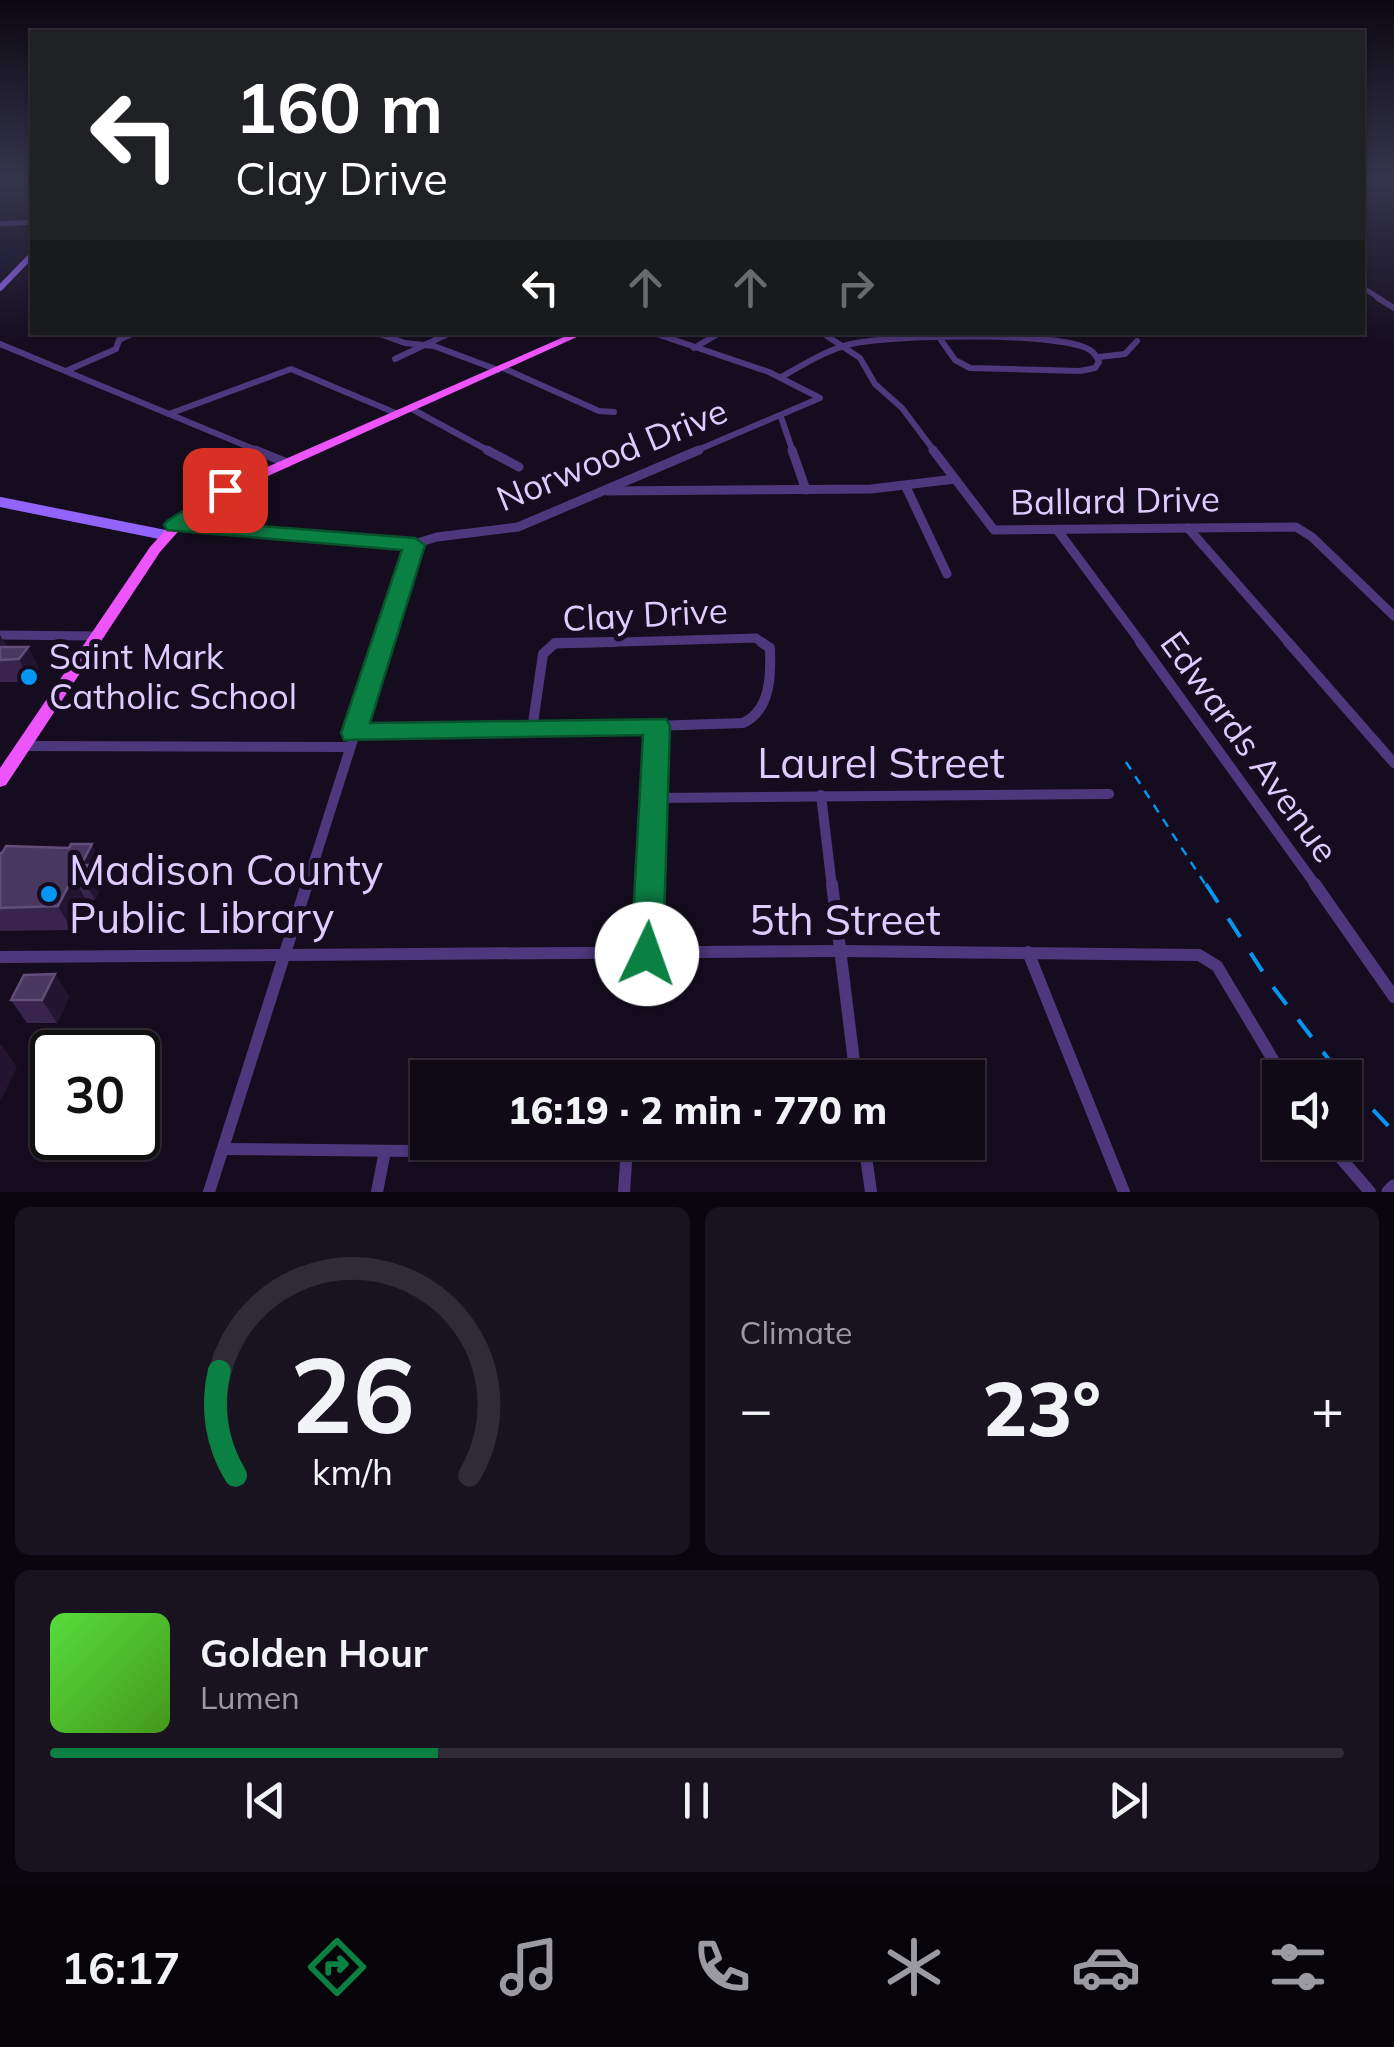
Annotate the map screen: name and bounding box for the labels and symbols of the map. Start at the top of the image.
street label: Norwood Drive [490,388,733,520]
pin [183,448,268,533]
street label: Ballard Drive [1010,476,1220,524]
street label: Clay Drive [561,588,729,640]
street label: Edwards Avenue [1151,622,1348,870]
place label: Saint Mark Catholic School [49,634,297,718]
marker: Saint Mark Catholic School [18,666,40,688]
street label: Laurel Street [757,736,1005,789]
place label: Madison County Public Library [69,843,383,944]
marker: Madison County Public Library [38,883,60,905]
street label: 5th Street [749,893,941,946]
position arrow [595,902,699,1006]
speed limit sign: 30 [30,1030,160,1160]

